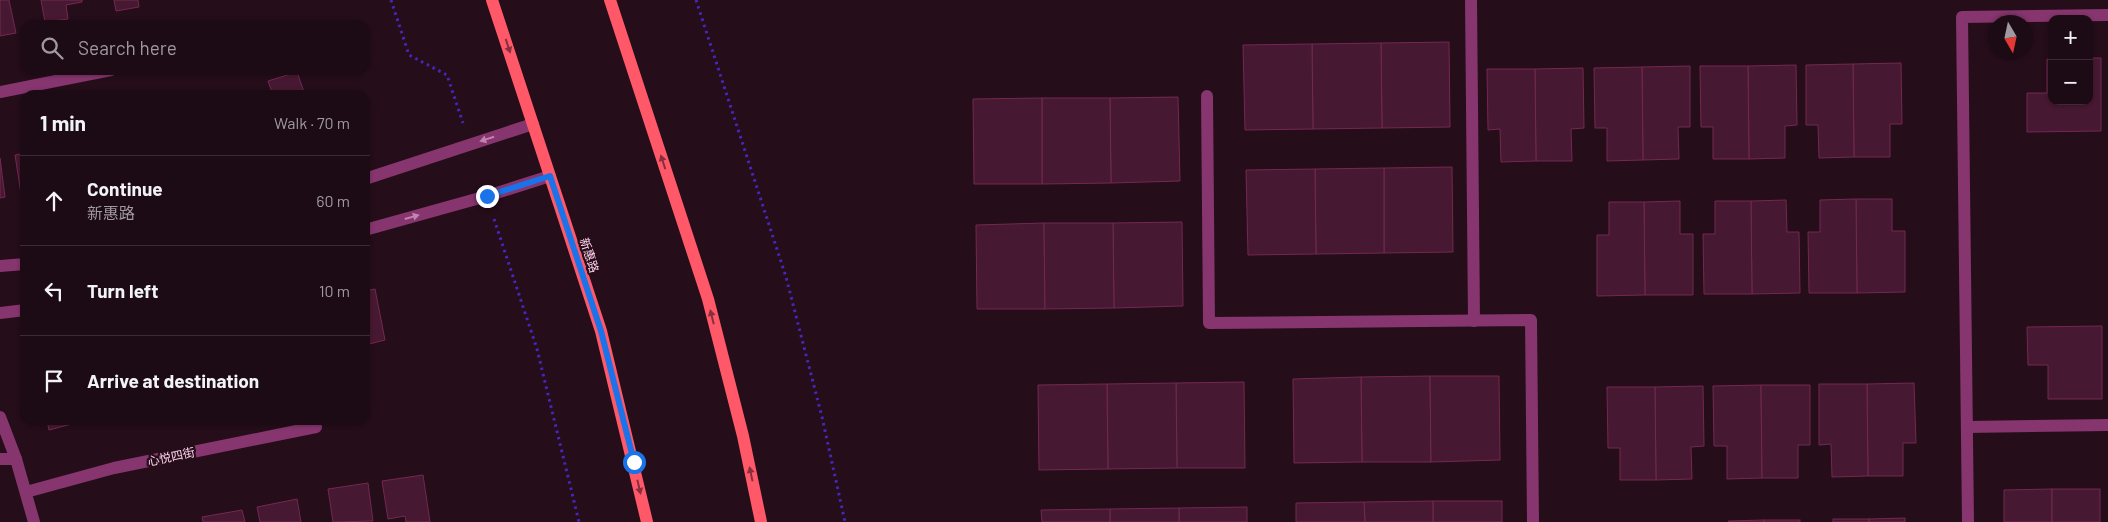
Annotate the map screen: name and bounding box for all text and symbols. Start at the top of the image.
north arrow [1988,15,2033,60]
map controls [2048,15,2093,105]
button: + [2048,15,2093,60]
search box [20,20,370,75]
icon: search [38,34,66,62]
text: Search here [78,36,177,59]
one-way arrow [504,39,512,54]
button: − [2048,60,2093,105]
text: 1 min [40,110,86,135]
text: Walk · 70 m [274,113,350,132]
one-way arrow [479,136,494,143]
one-way arrow [659,154,666,169]
text: Continue [87,177,163,200]
route end [476,185,499,208]
icon: ahead [40,187,68,215]
text: 60 m [316,191,350,210]
text: 新惠路 [87,203,135,222]
one-way arrow [404,213,419,221]
street label: 新惠路 [578,236,602,274]
icon: left [40,277,68,305]
text: Turn left [87,279,158,302]
text: 10 m [319,281,350,300]
one-way arrow [708,309,716,324]
icon: arrive [40,367,68,395]
text: Arrive at destination [87,369,259,392]
street label: 心悦四街 [146,444,196,468]
route start [623,451,646,474]
one-way arrow [747,467,755,482]
one-way arrow [635,479,643,494]

